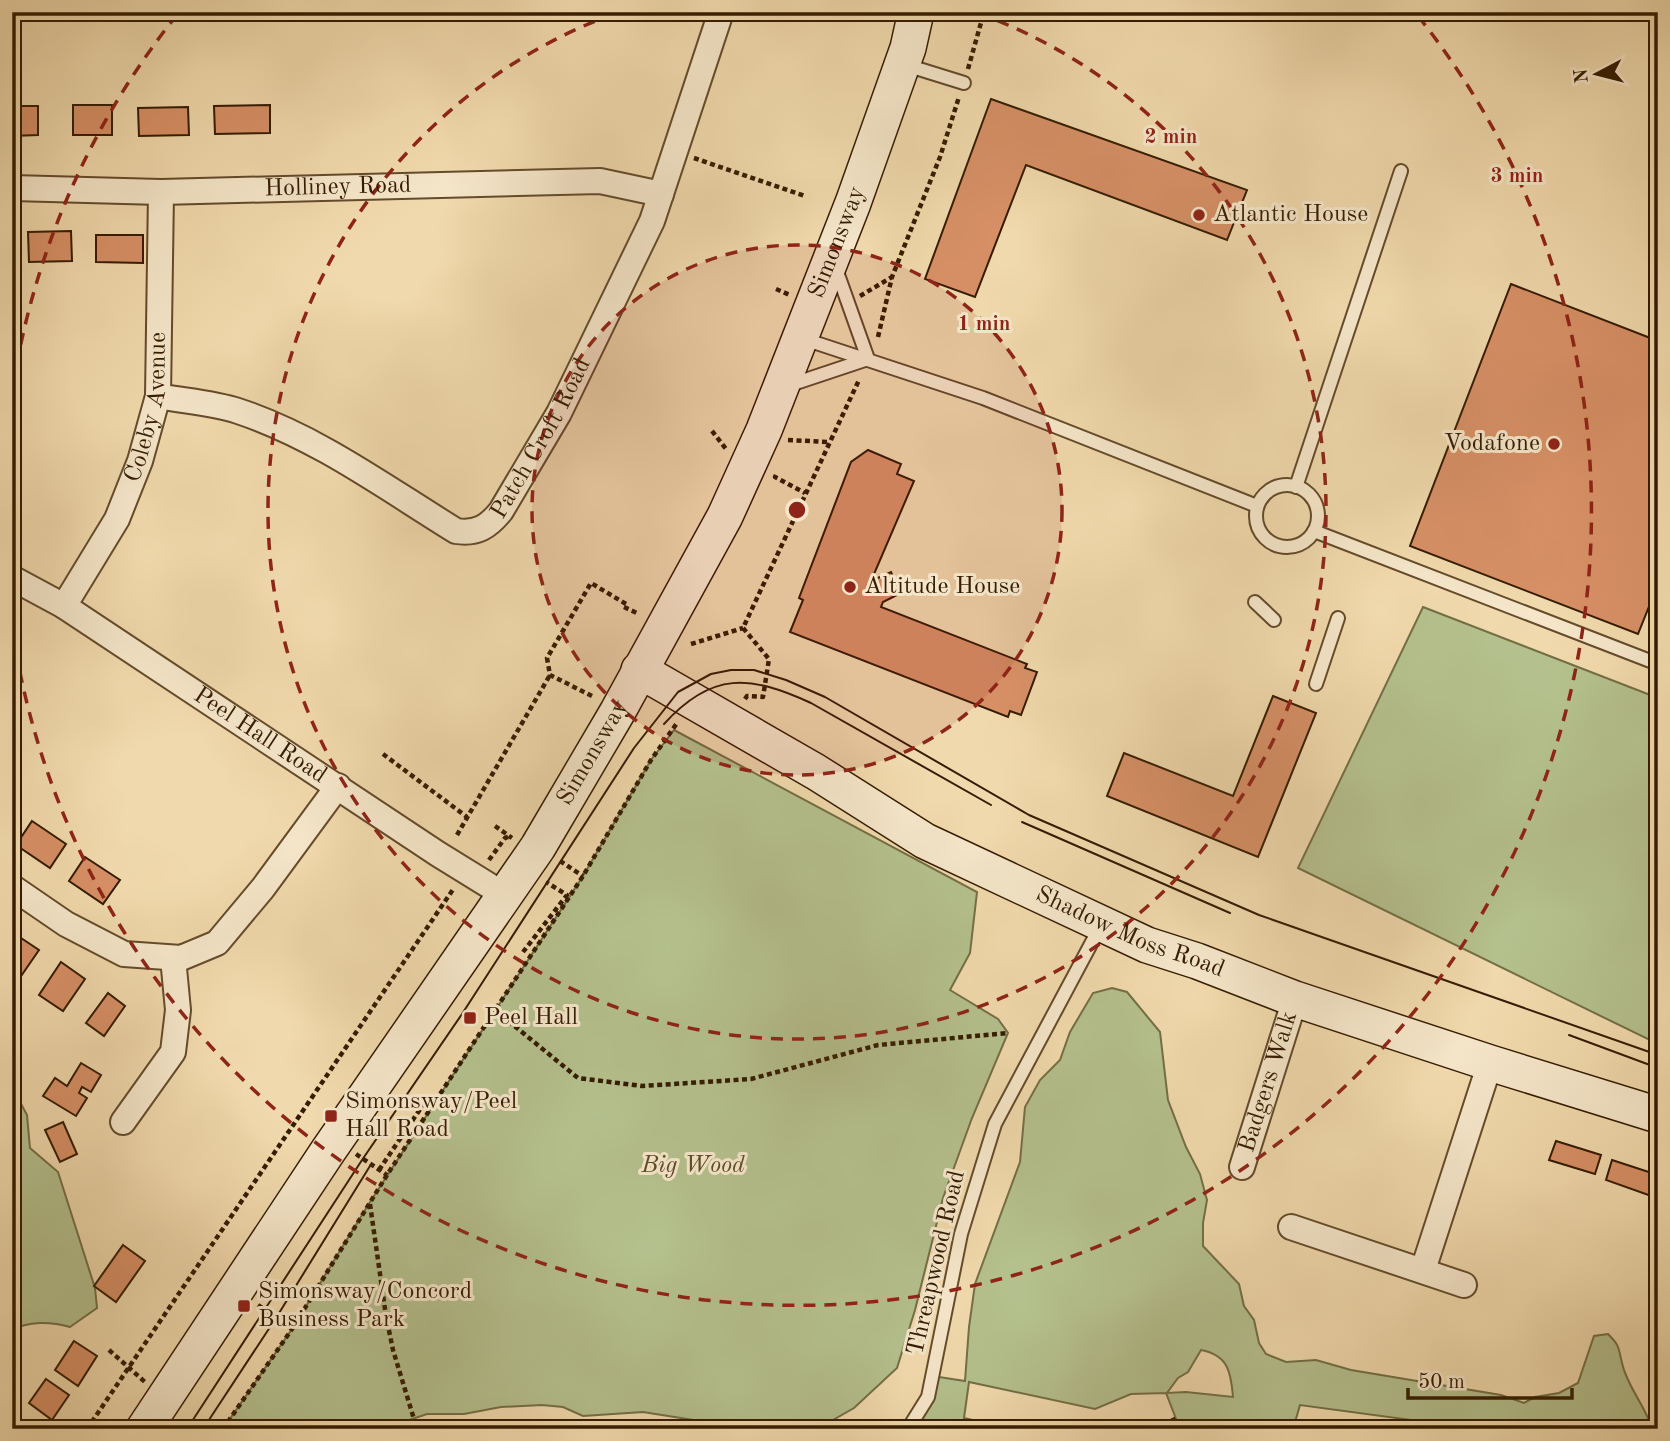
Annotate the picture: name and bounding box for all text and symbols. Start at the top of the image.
north arrow [1562,38,1632,108]
text: N [1572,67,1593,84]
text: 2 min [1145,127,1197,148]
text: 3 min [1491,166,1543,187]
street label: Holliney Road [264,174,412,201]
street label: Simonsway [805,183,870,302]
place label: Atlantic House [1213,203,1368,227]
marker: Atlantic House [1191,207,1207,223]
text: 1 min [958,314,1010,335]
street label: Coleby Avenue [121,332,171,486]
street label: Patch Croft Road [487,355,596,523]
place label: Vodafone [1444,432,1540,456]
marker: Vodafone [1546,436,1562,452]
centre of rings [785,498,809,522]
place label: Altitude House [864,575,1020,599]
marker: Altitude House [842,579,858,595]
street label: Peel Hall Road [189,683,331,788]
street label: Simonsway [553,696,634,810]
street label: Shadow Moss Road [1032,883,1228,982]
place label: Peel Hall [484,1006,578,1030]
street label: Badgers Walk [1235,1009,1302,1156]
marker: Peel Hall [462,1010,478,1026]
place label: Simonsway/Peel Hall Road [345,1090,517,1142]
marker: Simonsway/Peel Hall Road [323,1108,339,1124]
park label: Big Wood [640,1154,745,1178]
street label: Threapwood Road [904,1168,970,1358]
place label: Simonsway/Concord Business Park [258,1280,472,1332]
marker: Simonsway/Concord Business Park [236,1298,252,1314]
scale bar [1408,1357,1572,1401]
text: 50 m [1418,1372,1465,1393]

